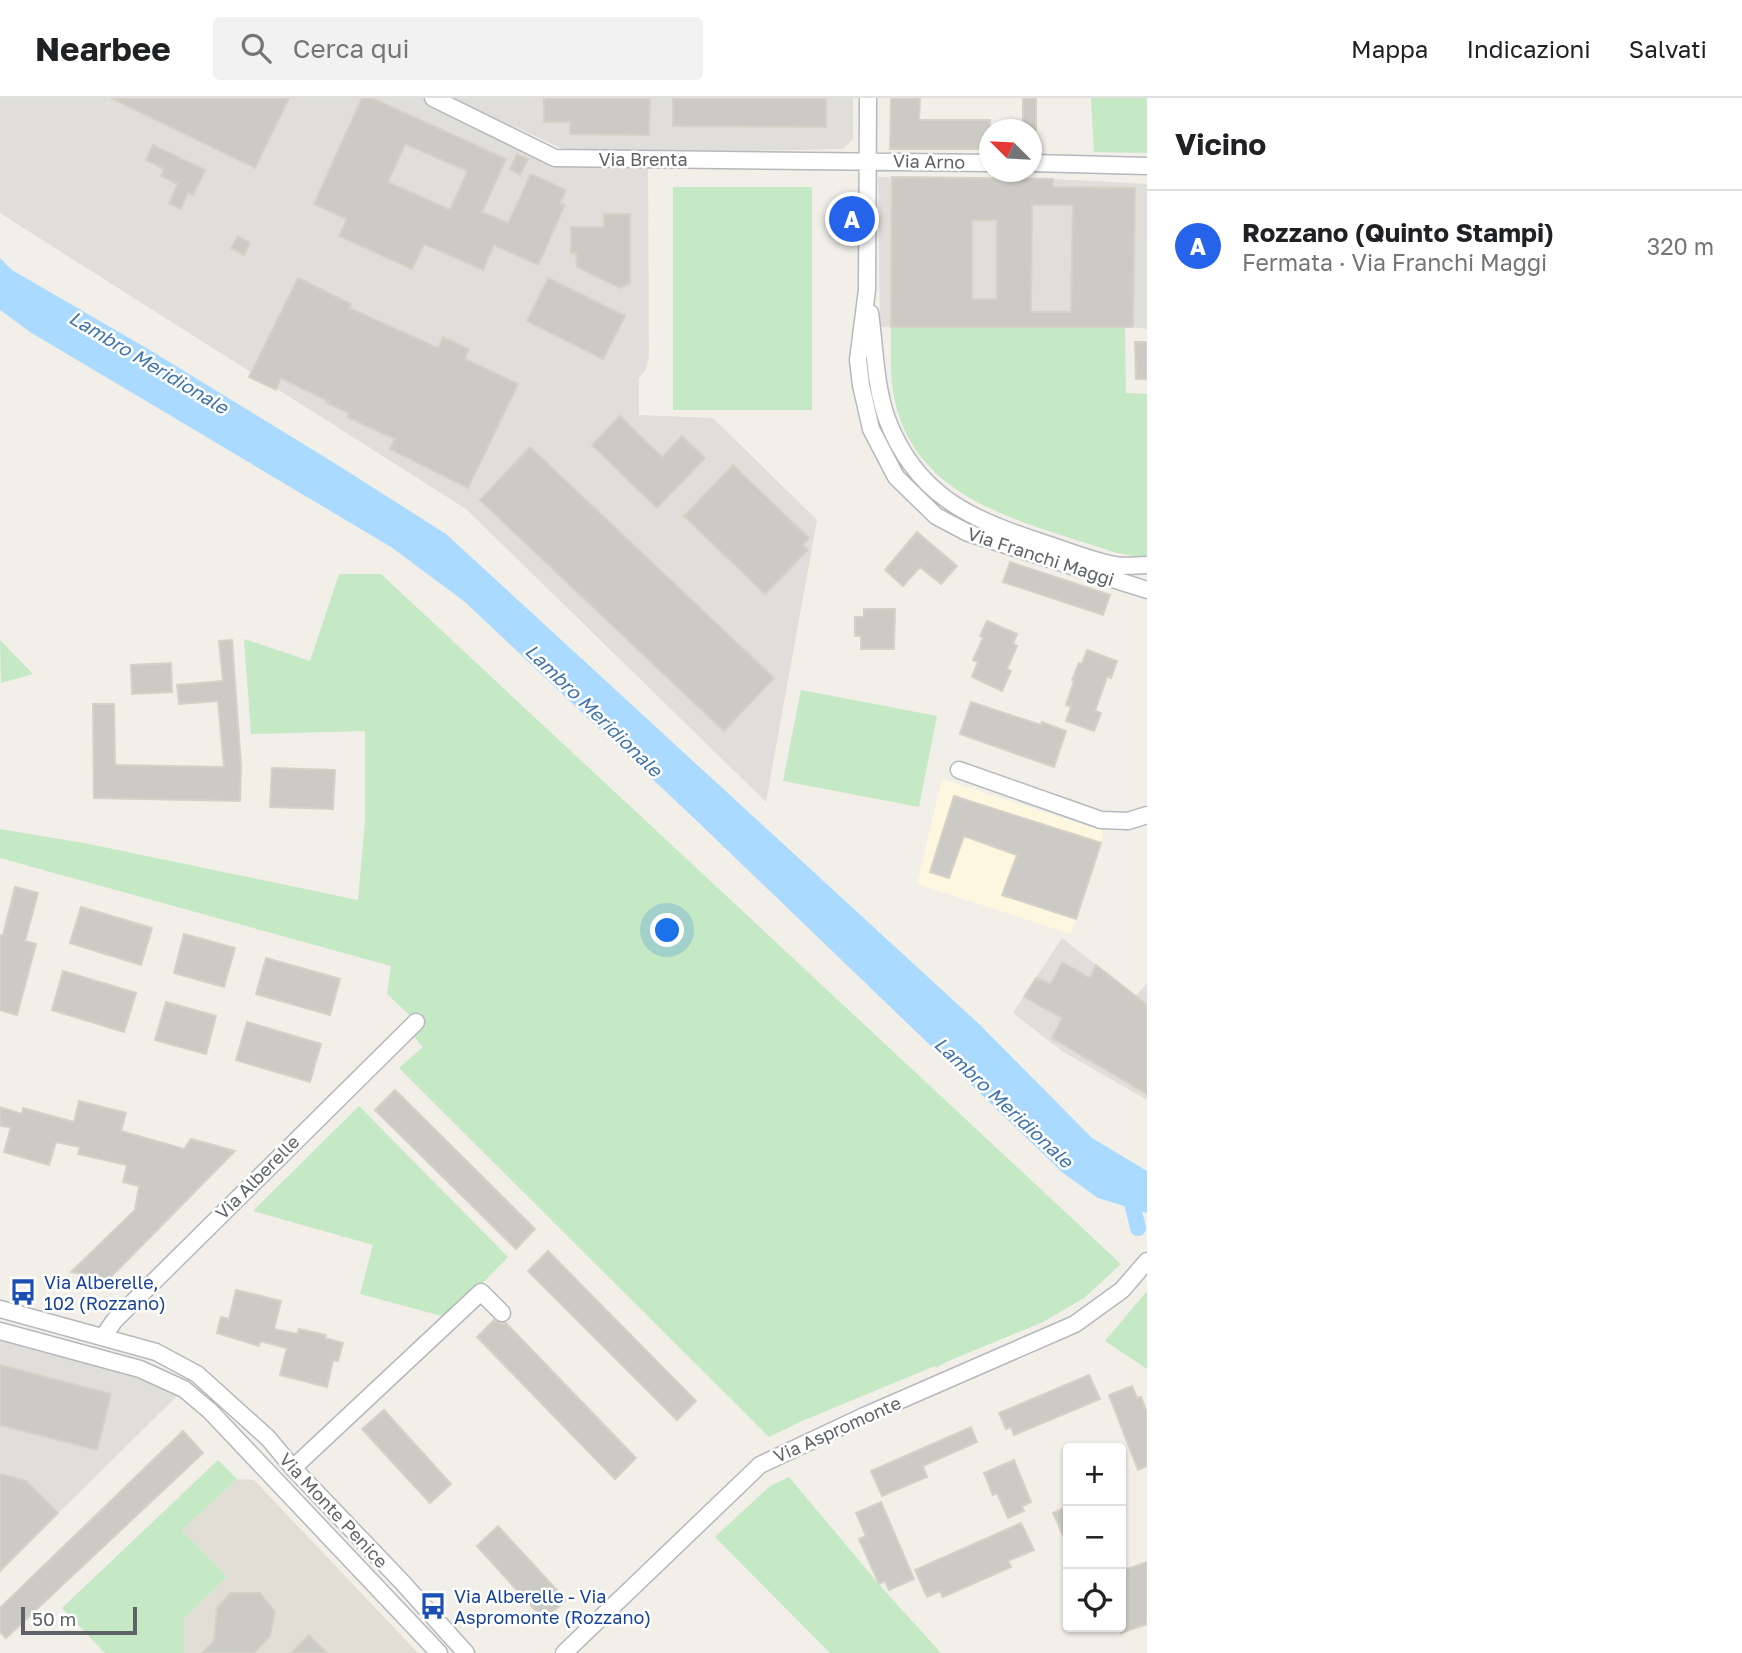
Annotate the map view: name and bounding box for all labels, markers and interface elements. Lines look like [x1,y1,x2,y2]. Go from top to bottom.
search box [213,17,703,80]
text: Nearbee [35,29,171,68]
icon: search [237,29,275,67]
text: Cerca qui [293,33,410,64]
text: Mappa [1351,34,1428,63]
text: Indicazioni [1466,34,1591,63]
text: Salvati [1629,34,1707,63]
north arrow [979,119,1042,182]
text: Vicino [1175,126,1266,162]
street label: Via Brenta [598,148,688,170]
street label: Via Arno [893,149,965,173]
pin: A [829,193,875,245]
text: Rozzano (Quinto Stampi) [1242,217,1554,248]
text: A [1190,232,1206,260]
text: 320 m [1647,232,1714,260]
text: Fermata · Via Franchi Maggi [1242,248,1547,276]
water label: Lambro Meridionale [66,306,234,419]
street label: Via Franchi Maggi [965,522,1117,590]
water label: Lambro Meridionale [521,639,669,783]
your location [650,913,684,947]
water label: Lambro Meridionale [930,1032,1079,1173]
street label: Via Alberelle [210,1130,304,1224]
place label: Via Alberelle, 102 (Rozzano) [44,1271,166,1314]
bus stop icon: Via Alberelle, 102 (Rozzano) [8,1277,38,1307]
street label: Via Aspromonte [770,1391,904,1467]
map controls [1063,1443,1126,1632]
button: + [1063,1443,1126,1506]
street label: Via Monte Penice [275,1448,393,1572]
button: − [1063,1506,1126,1569]
button: locate [1063,1569,1126,1632]
place label: Via Alberelle - Via Aspromonte (Rozzano) [454,1585,651,1628]
bus stop icon: Via Alberelle - Via Aspromonte (Rozzano) [418,1591,448,1621]
scale bar [21,1604,136,1636]
text: 50 m [32,1607,76,1630]

